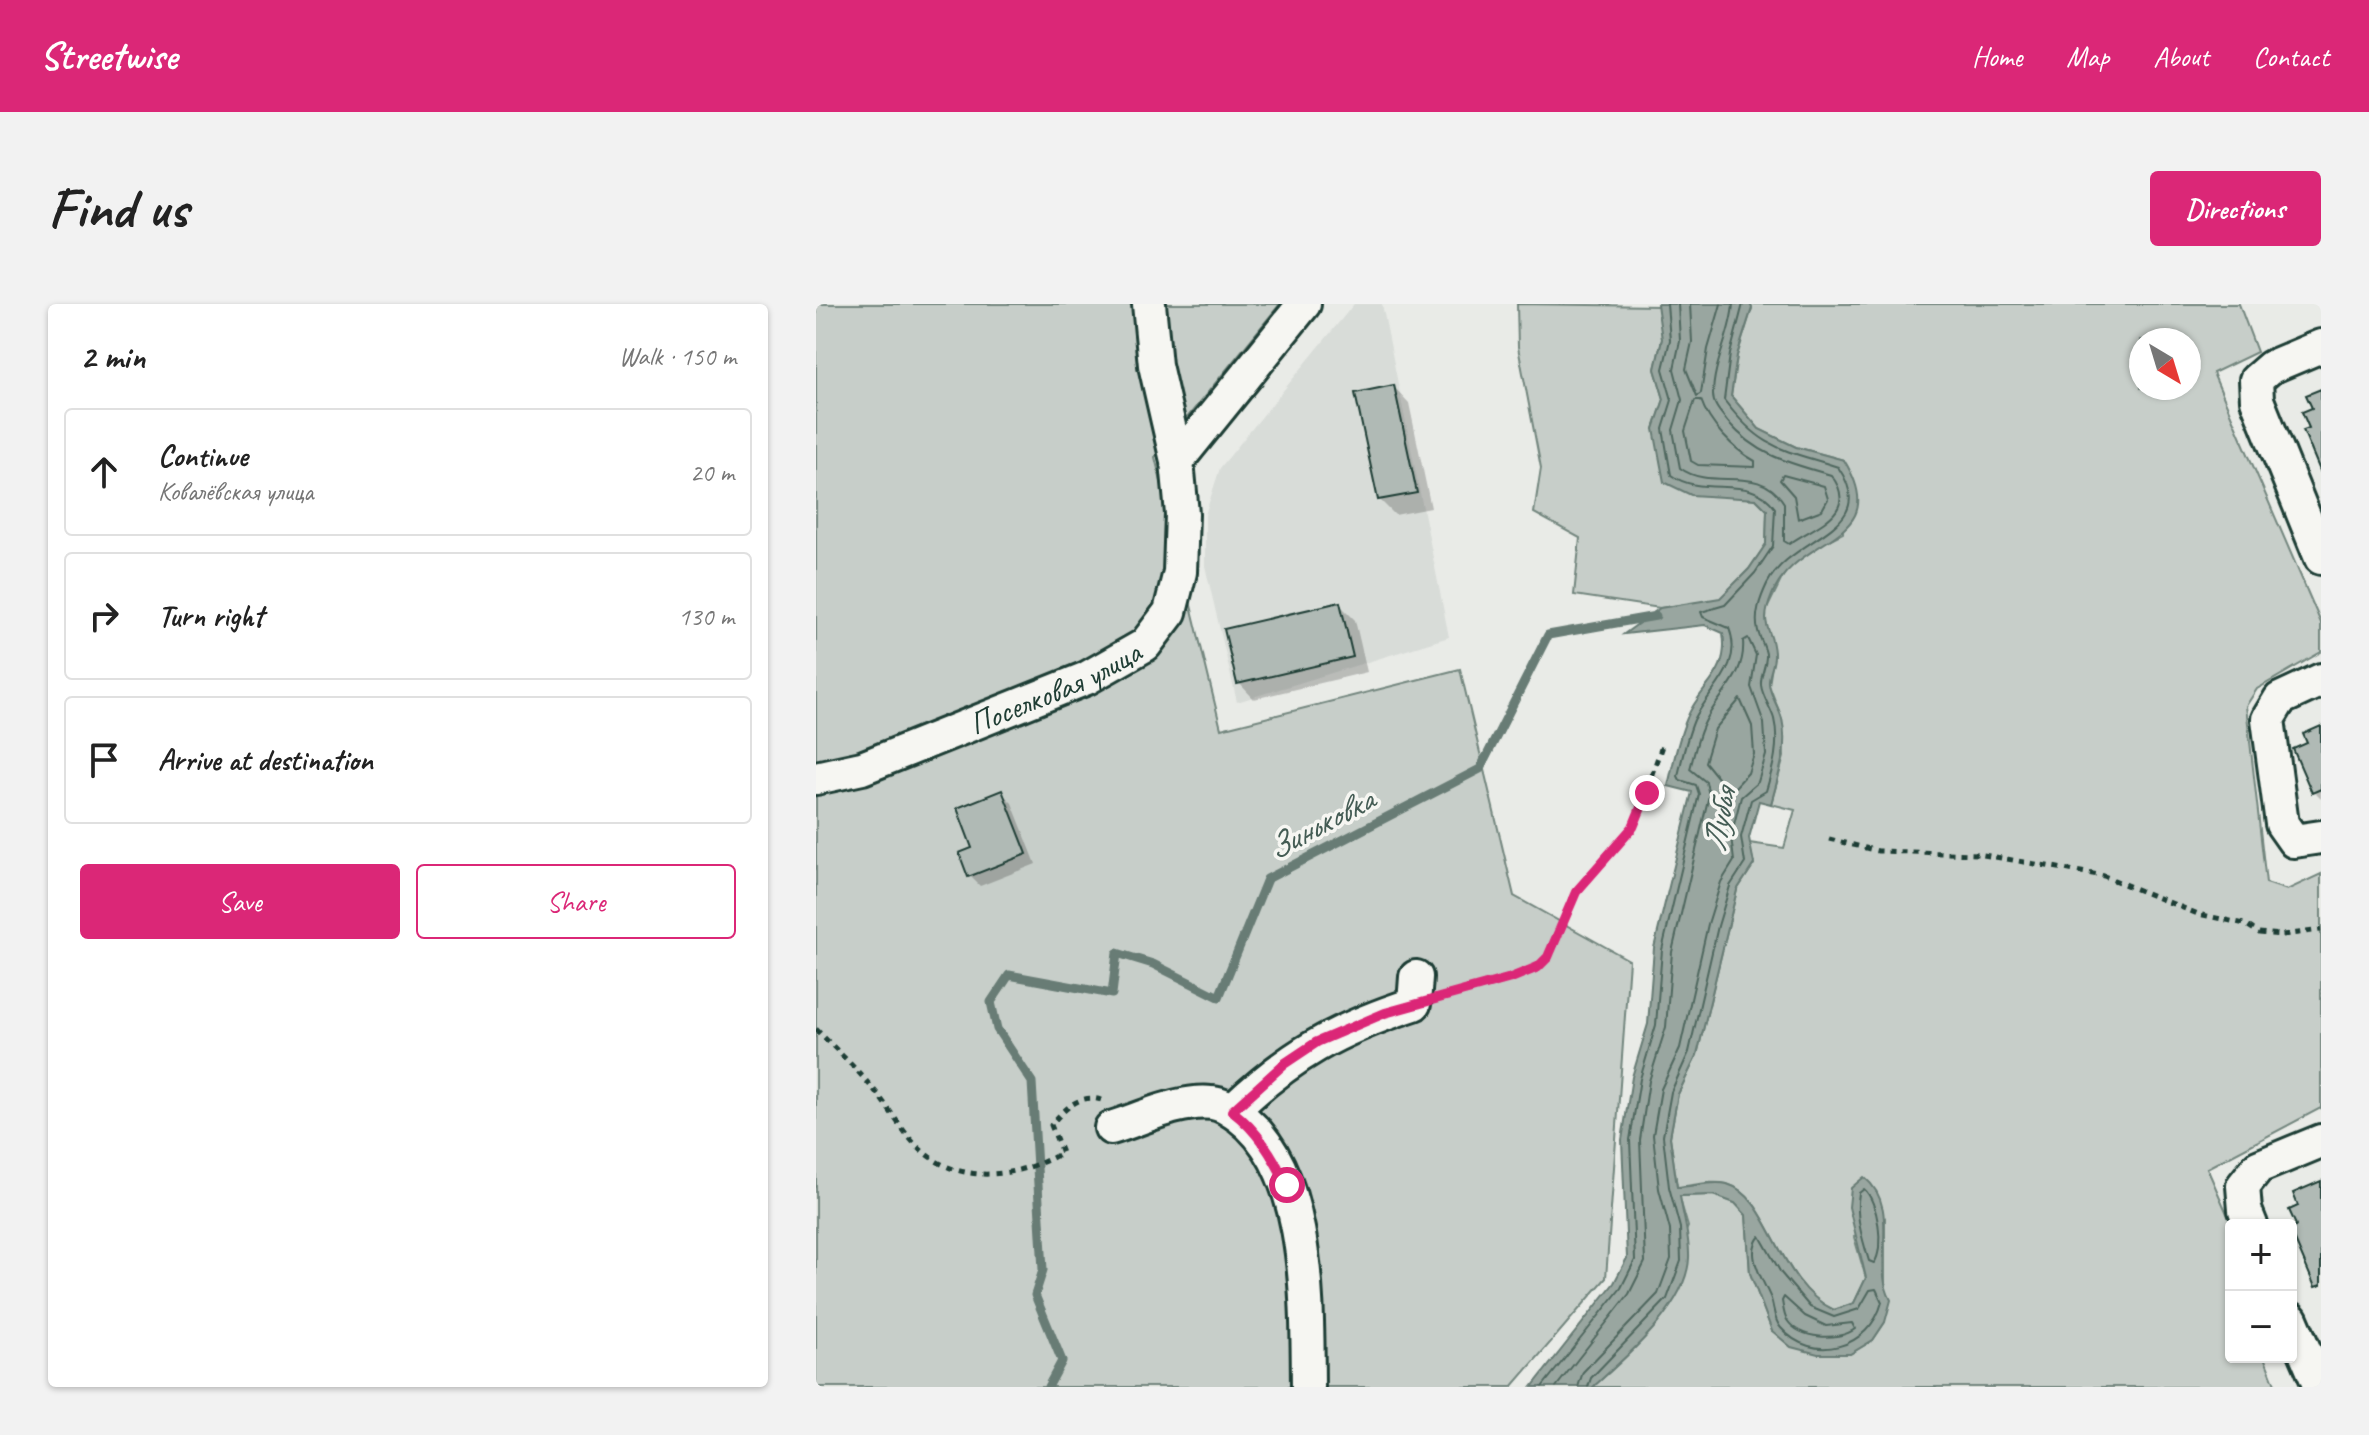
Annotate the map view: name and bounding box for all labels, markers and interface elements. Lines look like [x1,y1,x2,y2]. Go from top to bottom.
text: Streetwise [40,33,177,80]
text: Home [1972,39,2022,74]
text: Map [2066,39,2109,74]
text: About [2153,39,2209,74]
text: Contact [2253,39,2329,74]
button: Directions [2150,171,2321,246]
text: Find us [48,173,188,244]
north arrow [2129,328,2201,400]
text: 2 min [80,335,145,378]
text: Walk · 150 m [619,340,736,373]
text: Continue [158,437,248,475]
icon: ahead [82,450,126,494]
text: 20 m [690,456,734,489]
text: Ковалёвская улица [158,475,314,508]
icon: right [82,594,126,638]
text: Turn right [158,597,263,635]
text: 130 m [678,600,734,633]
street label: Поселковая улица [963,631,1150,744]
icon: arrive [82,738,126,782]
text: Arrive at destination [158,741,373,779]
route end [1629,775,1665,811]
water label: Зиньковка [1260,776,1385,869]
water label: Лубья [1692,780,1746,855]
button: Save [80,864,400,939]
button: Share [416,864,736,939]
route start [1269,1167,1305,1203]
map controls [2225,1219,2297,1363]
button: + [2225,1219,2297,1291]
button: − [2225,1291,2297,1363]

